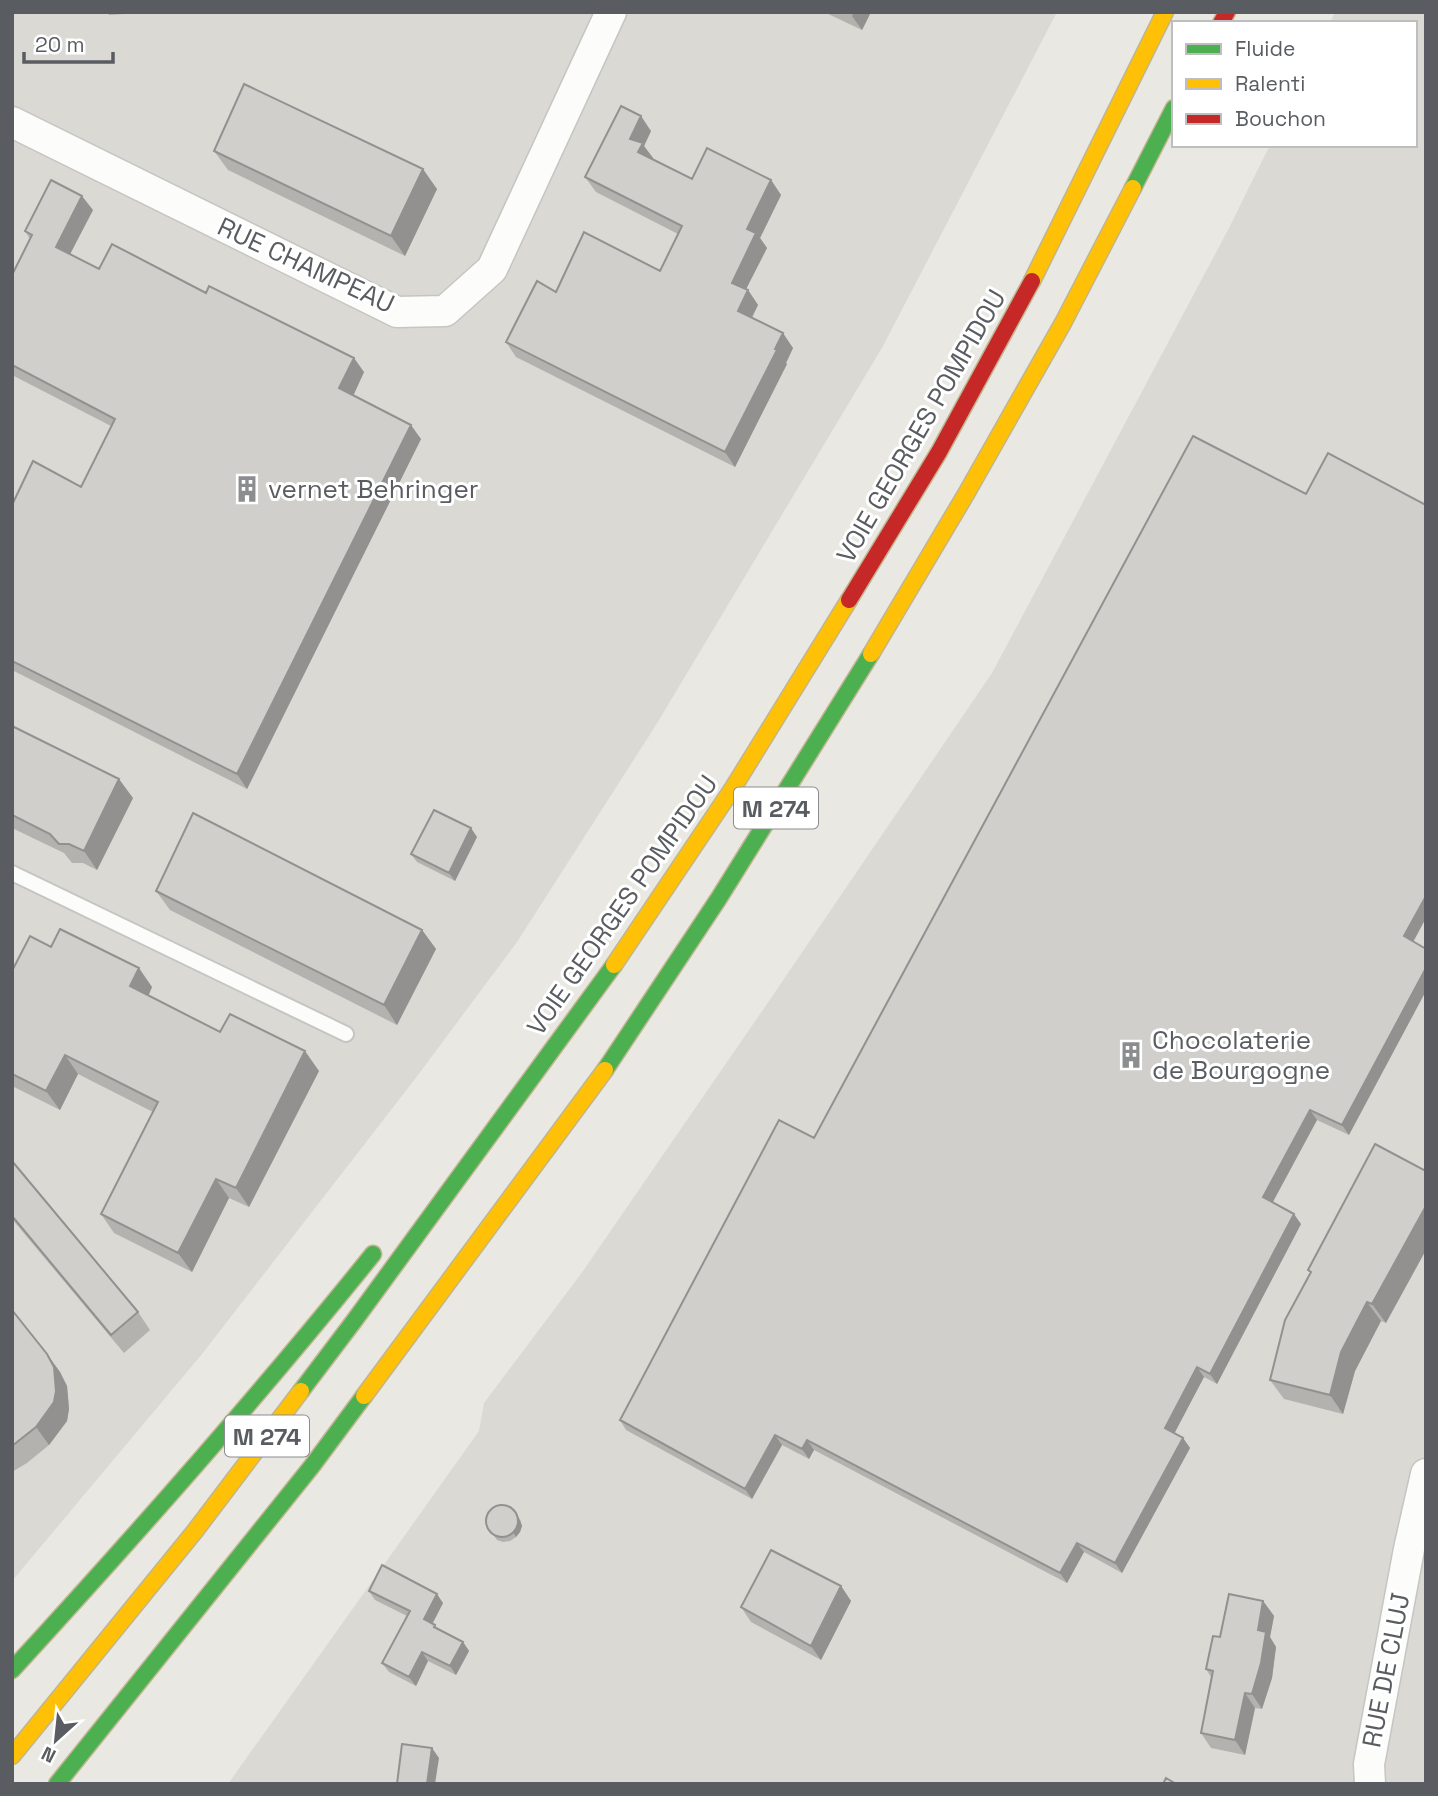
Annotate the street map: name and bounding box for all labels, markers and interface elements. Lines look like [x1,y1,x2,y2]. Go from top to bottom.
scale bar [24,21,114,65]
legend [1172,21,1417,147]
text: 20 m [35,31,85,58]
text: Fluide [1235,35,1295,62]
text: Ralenti [1235,70,1305,97]
text: Bouchon [1235,105,1326,132]
street label: RUE CHAMPEAU [212,209,400,321]
street label: VOIE GEORGES POMPIDOU [829,283,1013,569]
place label: vernet Behringer [268,472,479,506]
building icon: vernet Behringer [232,474,262,504]
street label: VOIE GEORGES POMPIDOU [519,768,725,1042]
road number: M 274 [734,788,818,828]
place label: Chocolaterie de Bourgogne [1152,1023,1330,1087]
building icon: Chocolaterie de Bourgogne [1116,1040,1146,1070]
road number: M 274 [225,1416,309,1456]
street label: RUE DE CLUJ [1354,1590,1418,1750]
north arrow [21,1705,91,1775]
text: N [37,1741,60,1769]

